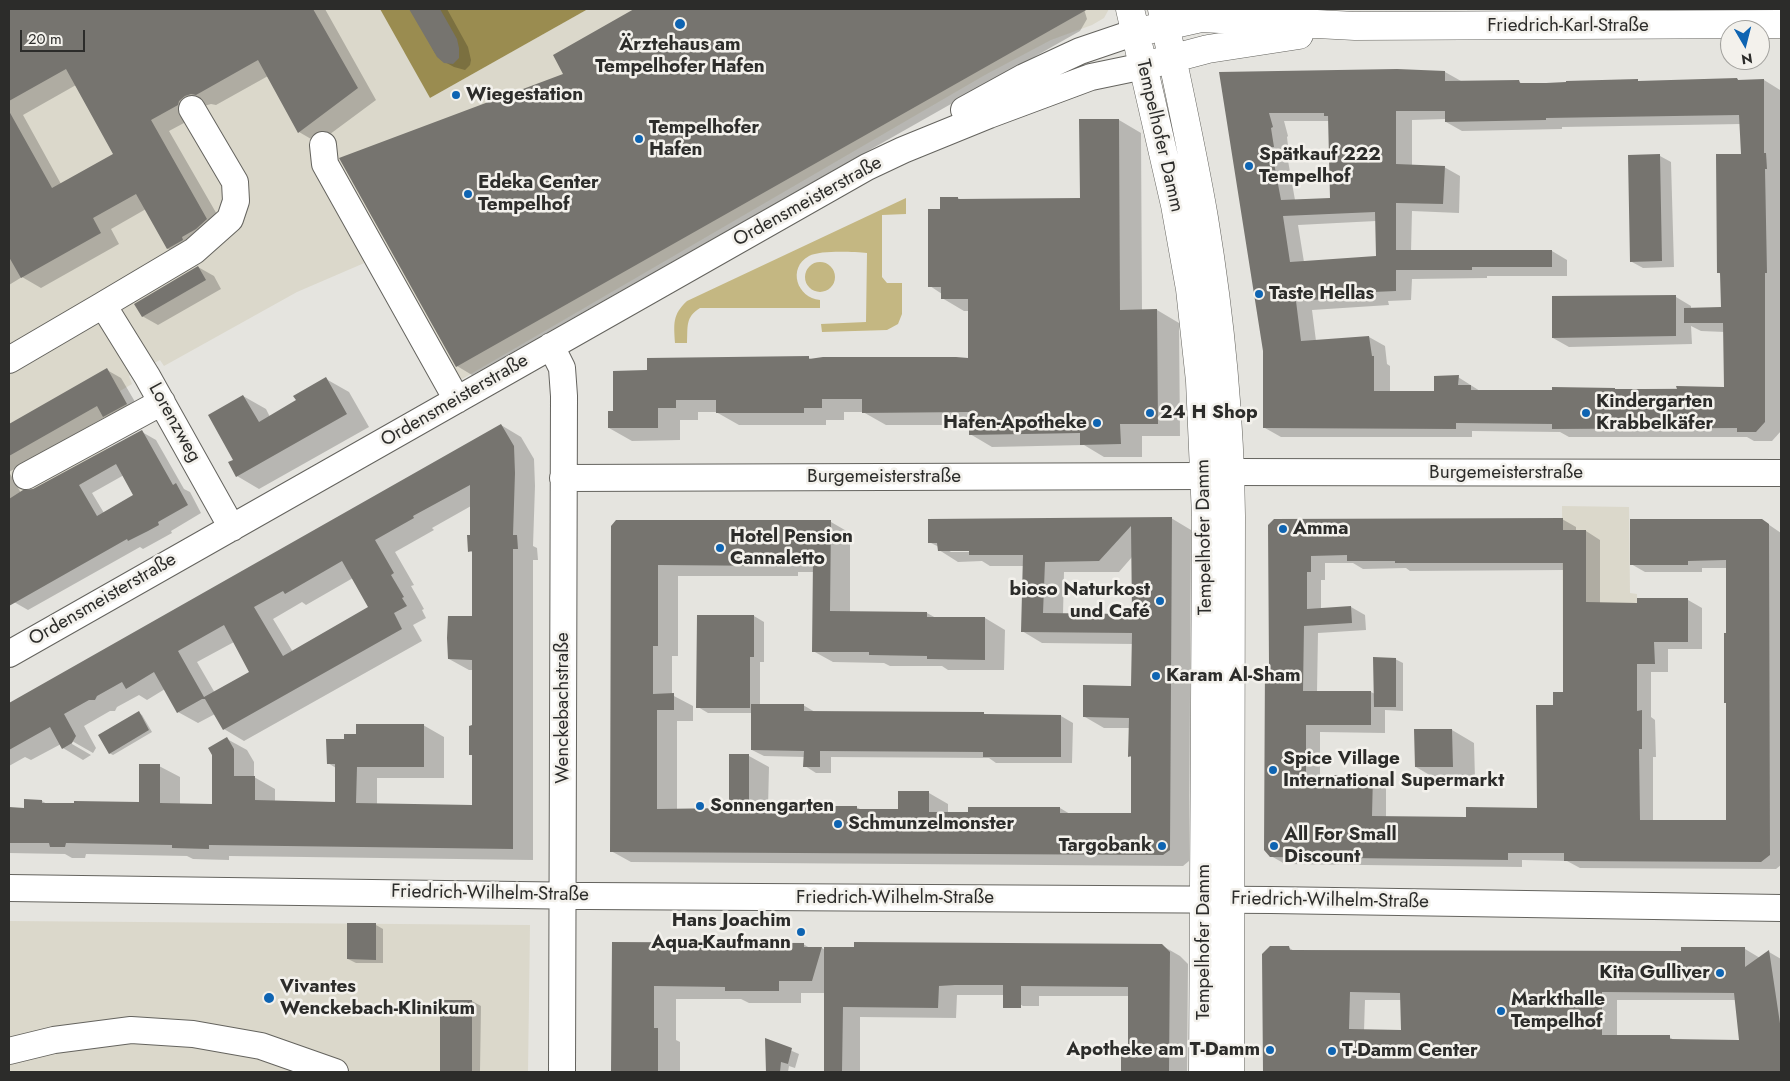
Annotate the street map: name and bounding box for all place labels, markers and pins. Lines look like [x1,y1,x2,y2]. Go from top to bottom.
marker: Ärztehaus am Tempelhofer Hafen [673,17,687,31]
place label: Ärztehaus am Tempelhofer Hafen [595,34,765,78]
place label: Wiegestation [466,84,583,106]
marker: Wiegestation [450,89,462,101]
place label: Tempelhofer Hafen [649,117,759,161]
marker: Tempelhofer Hafen [633,133,645,145]
place label: Spätkauf 222 Tempelhof [1259,144,1381,188]
marker: Spätkauf 222 Tempelhof [1243,160,1255,172]
place label: Edeka Center Tempelhof [478,172,599,216]
marker: Edeka Center Tempelhof [462,188,474,200]
place label: Taste Hellas [1269,283,1374,305]
marker: Taste Hellas [1253,288,1265,300]
place label: Kindergarten Krabbelkäfer [1596,391,1713,435]
place label: 24 H Shop [1160,402,1258,424]
marker: 24 H Shop [1144,407,1156,419]
marker: Kindergarten Krabbelkäfer [1580,407,1592,419]
place label: Hafen-Apotheke [943,412,1087,434]
marker: Hafen-Apotheke [1091,417,1103,429]
place label: Amma [1293,518,1348,540]
marker: Amma [1277,523,1289,535]
place label: Hotel Pension Cannaletto [730,526,853,570]
marker: Hotel Pension Cannaletto [714,542,726,554]
place label: bioso Naturkost und Café [1010,579,1150,623]
marker: bioso Naturkost und Café [1154,595,1166,607]
place label: Karam Al-Sham [1166,665,1301,687]
marker: Karam Al-Sham [1150,670,1162,682]
place label: Spice Village International Supermarkt [1283,748,1504,792]
marker: Spice Village International Supermarkt [1267,764,1279,776]
place label: Sonnengarten [710,795,834,817]
marker: Sonnengarten [694,800,706,812]
place label: Schmunzelmonster [848,813,1014,835]
marker: Schmunzelmonster [832,818,844,830]
place label: All For Small Discount [1284,824,1397,868]
place label: Targobank [1059,835,1152,857]
marker: Targobank [1156,840,1168,852]
marker: All For Small Discount [1268,840,1280,852]
place label: Hans Joachim Aqua-Kaufmann [651,910,791,954]
marker: Hans Joachim Aqua-Kaufmann [795,926,807,938]
place label: Kita Gulliver [1599,962,1710,984]
marker: Kita Gulliver [1714,967,1726,979]
place label: Vivantes Wenckebach-Klinikum [280,976,475,1020]
place label: Markthalle Tempelhof [1511,989,1605,1033]
marker: Vivantes Wenckebach-Klinikum [262,991,276,1005]
marker: Markthalle Tempelhof [1495,1005,1507,1017]
place label: Apotheke am T-Damm [1066,1039,1260,1061]
place label: T-Damm Center [1342,1040,1478,1062]
marker: Apotheke am T-Damm [1264,1044,1276,1056]
marker: T-Damm Center [1326,1045,1338,1057]

